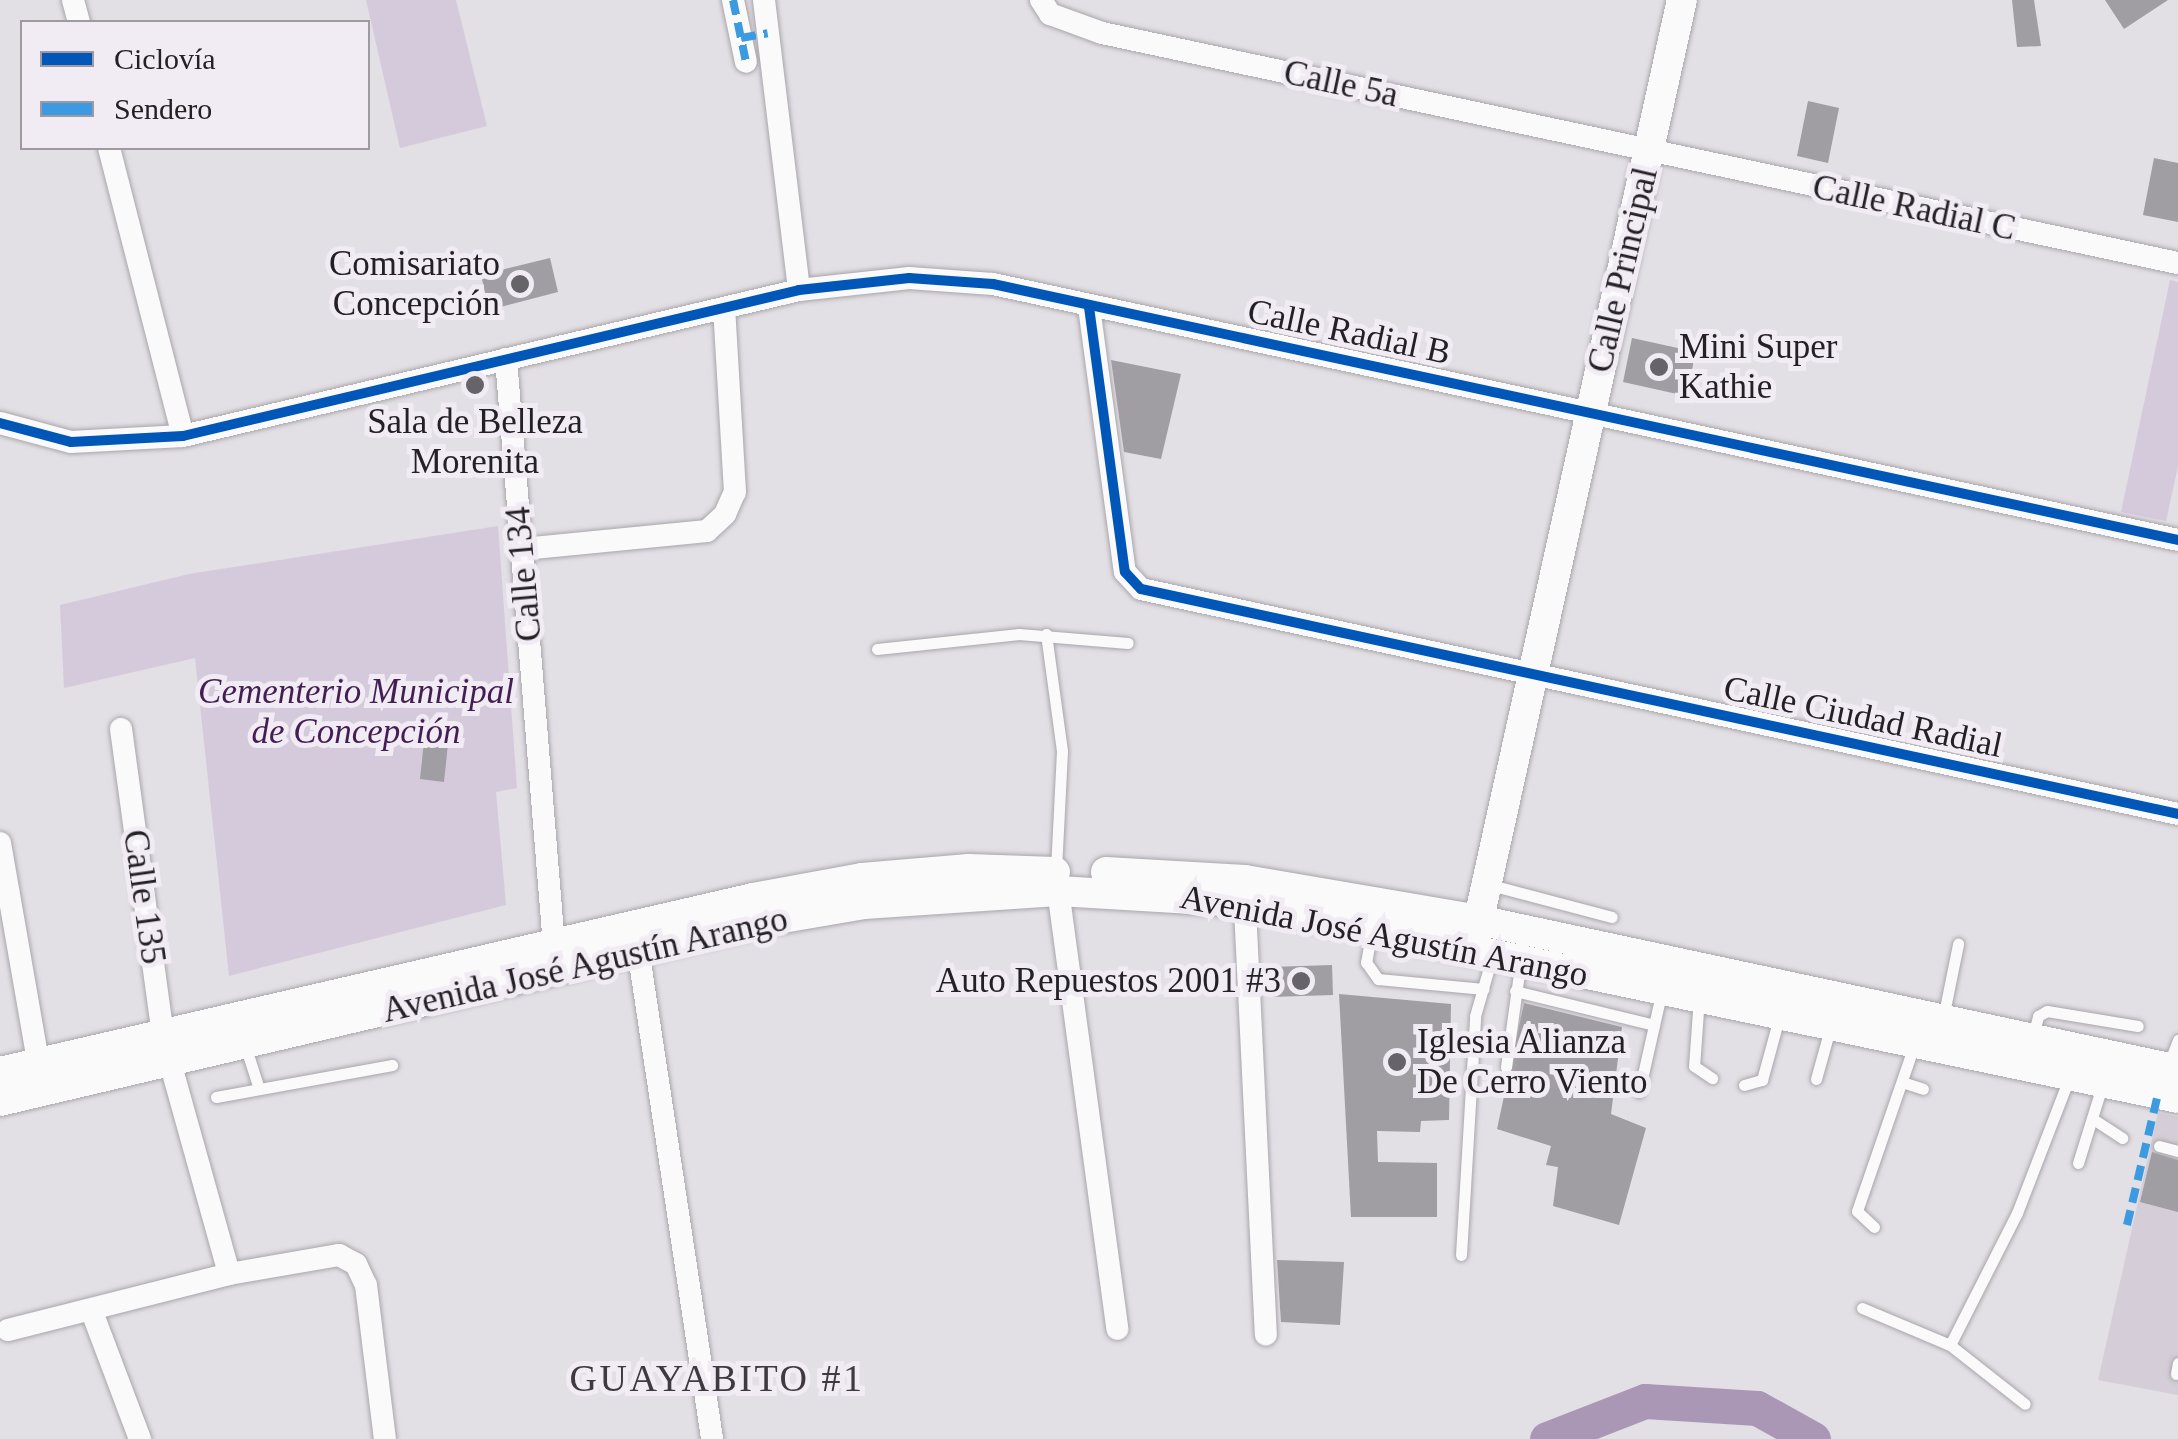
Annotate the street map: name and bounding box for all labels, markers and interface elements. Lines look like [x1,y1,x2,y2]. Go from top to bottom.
legend [20,20,370,150]
text: Ciclovía [114,42,216,75]
street label: Calle 5a [1280,51,1402,117]
text: Sendero [114,92,212,125]
street label: Calle Principal [1579,163,1667,377]
street label: Calle Radial C [1809,166,2019,250]
place label: Comisariato Concepción [329,243,500,325]
marker: Comisariato Concepción [509,273,531,295]
street label: Calle Radial B [1244,290,1454,374]
place label: Mini Super Kathie [1679,326,1837,408]
marker: Mini Super Kathie [1648,356,1670,378]
marker: Sala de Belleza Morenita [464,374,486,396]
place label: Sala de Belleza Morenita [367,401,583,483]
street label: Calle 134 [497,505,551,643]
street label: Calle Ciudad Radial [1720,667,2006,767]
park label: Cementerio Municipal de Concepción [198,671,514,753]
street label: Calle 135 [114,827,174,967]
street label: Avenida José Agustín Arango [1175,875,1593,997]
street label: Avenida José Agustín Arango [376,897,794,1033]
place label: Auto Repuestos 2001 #3 [936,960,1281,1002]
marker: Auto Repuestos 2001 #3 [1290,970,1312,992]
place label: Iglesia Alianza De Cerro Viento [1417,1021,1648,1103]
marker: Iglesia Alianza De Cerro Viento [1386,1051,1408,1073]
district label: GUAYABITO #1 [570,1356,864,1402]

